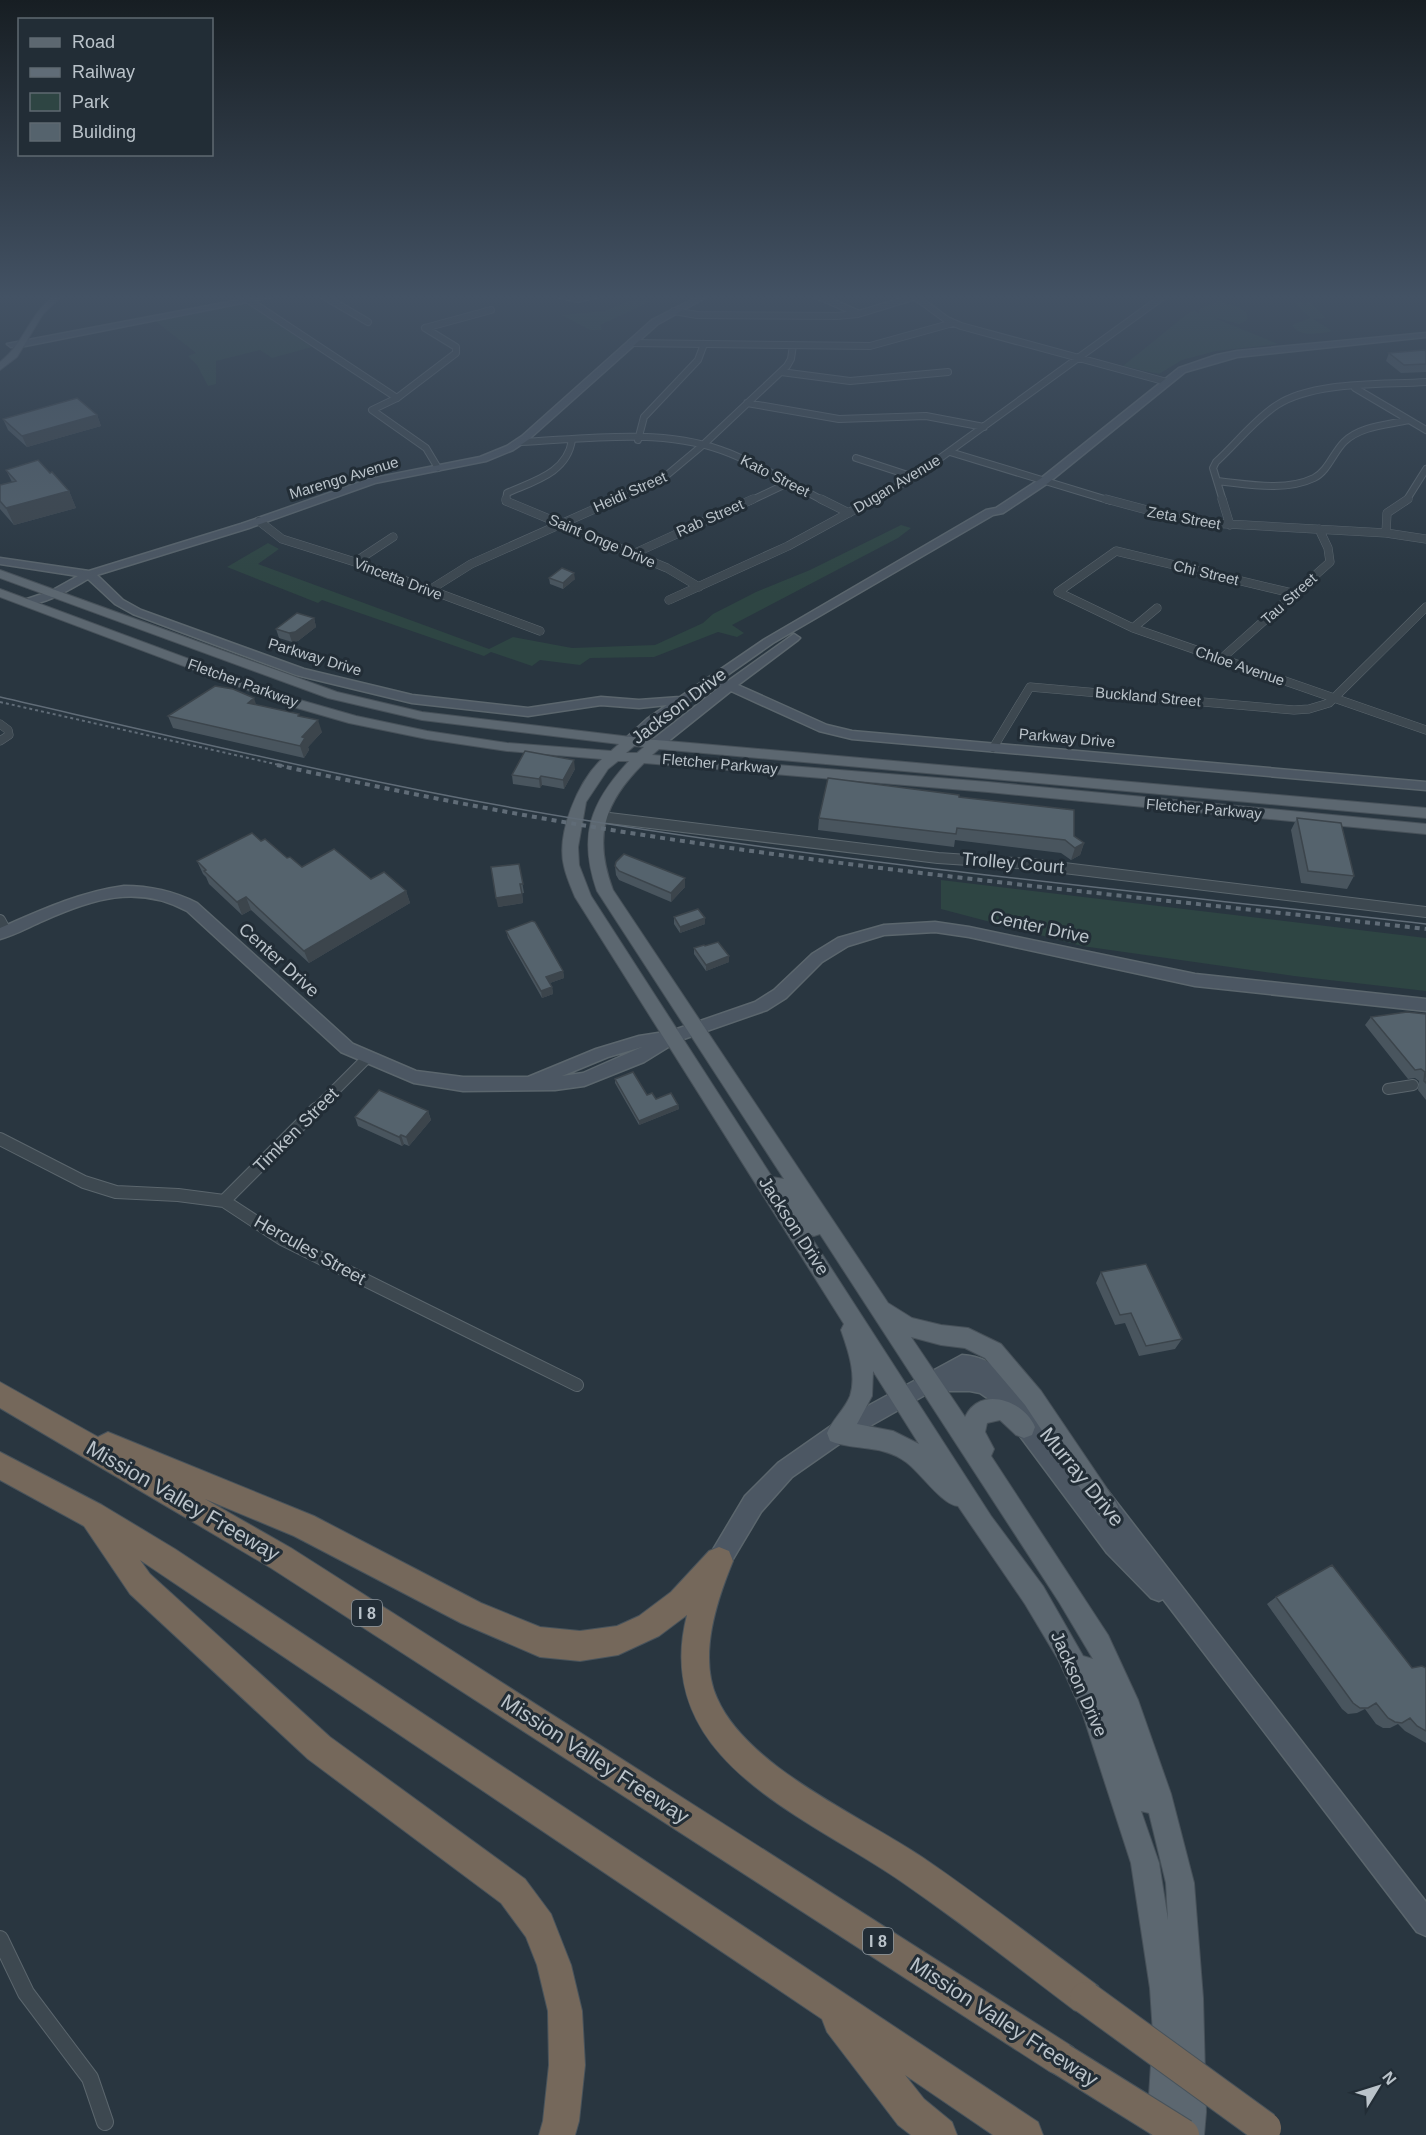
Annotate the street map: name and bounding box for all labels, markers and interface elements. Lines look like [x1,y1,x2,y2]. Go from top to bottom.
legend [18,18,213,156]
text: Road [72,32,115,52]
text: Railway [72,62,135,82]
text: Park [72,92,110,112]
text: Building [72,122,136,142]
street label: Kato Street [738,451,813,501]
street label: Dugan Avenue [850,451,943,516]
street label: Marengo Avenue [287,453,400,502]
street label: Heidi Street [591,468,670,515]
street label: Rab Street [674,495,747,540]
street label: Zeta Street [1146,503,1223,532]
street label: Saint Onge Drive [546,510,658,571]
street label: Vincetta Drive [352,554,445,603]
street label: Chi Street [1172,557,1241,588]
street label: Tau Street [1258,569,1320,628]
street label: Parkway Drive [266,634,364,679]
street label: Chloe Avenue [1193,642,1287,689]
street label: Fletcher Parkway [186,655,301,711]
street label: Jackson Drive [628,664,730,748]
street label: Buckland Street [1095,683,1202,710]
street label: Parkway Drive [1018,725,1116,750]
street label: Fletcher Parkway [662,750,779,777]
street label: Fletcher Parkway [1146,795,1263,822]
street label: Trolley Court [961,849,1065,877]
street label: Center Drive [989,907,1091,947]
street label: Center Drive [235,919,323,1001]
street label: Timken Street [250,1084,342,1176]
street label: Jackson Drive [755,1173,833,1279]
street label: Hercules Street [251,1211,369,1289]
street label: Murray Drive [1036,1423,1129,1531]
street label: Mission Valley Freeway [83,1436,284,1566]
road number: I 8 [352,1600,382,1626]
street label: Jackson Drive [1047,1628,1111,1740]
street label: Mission Valley Freeway [497,1689,694,1828]
road number: I 8 [863,1928,893,1954]
street label: Mission Valley Freeway [906,1952,1103,2091]
north arrow [1348,2057,1408,2117]
text: N [1379,2068,1400,2088]

